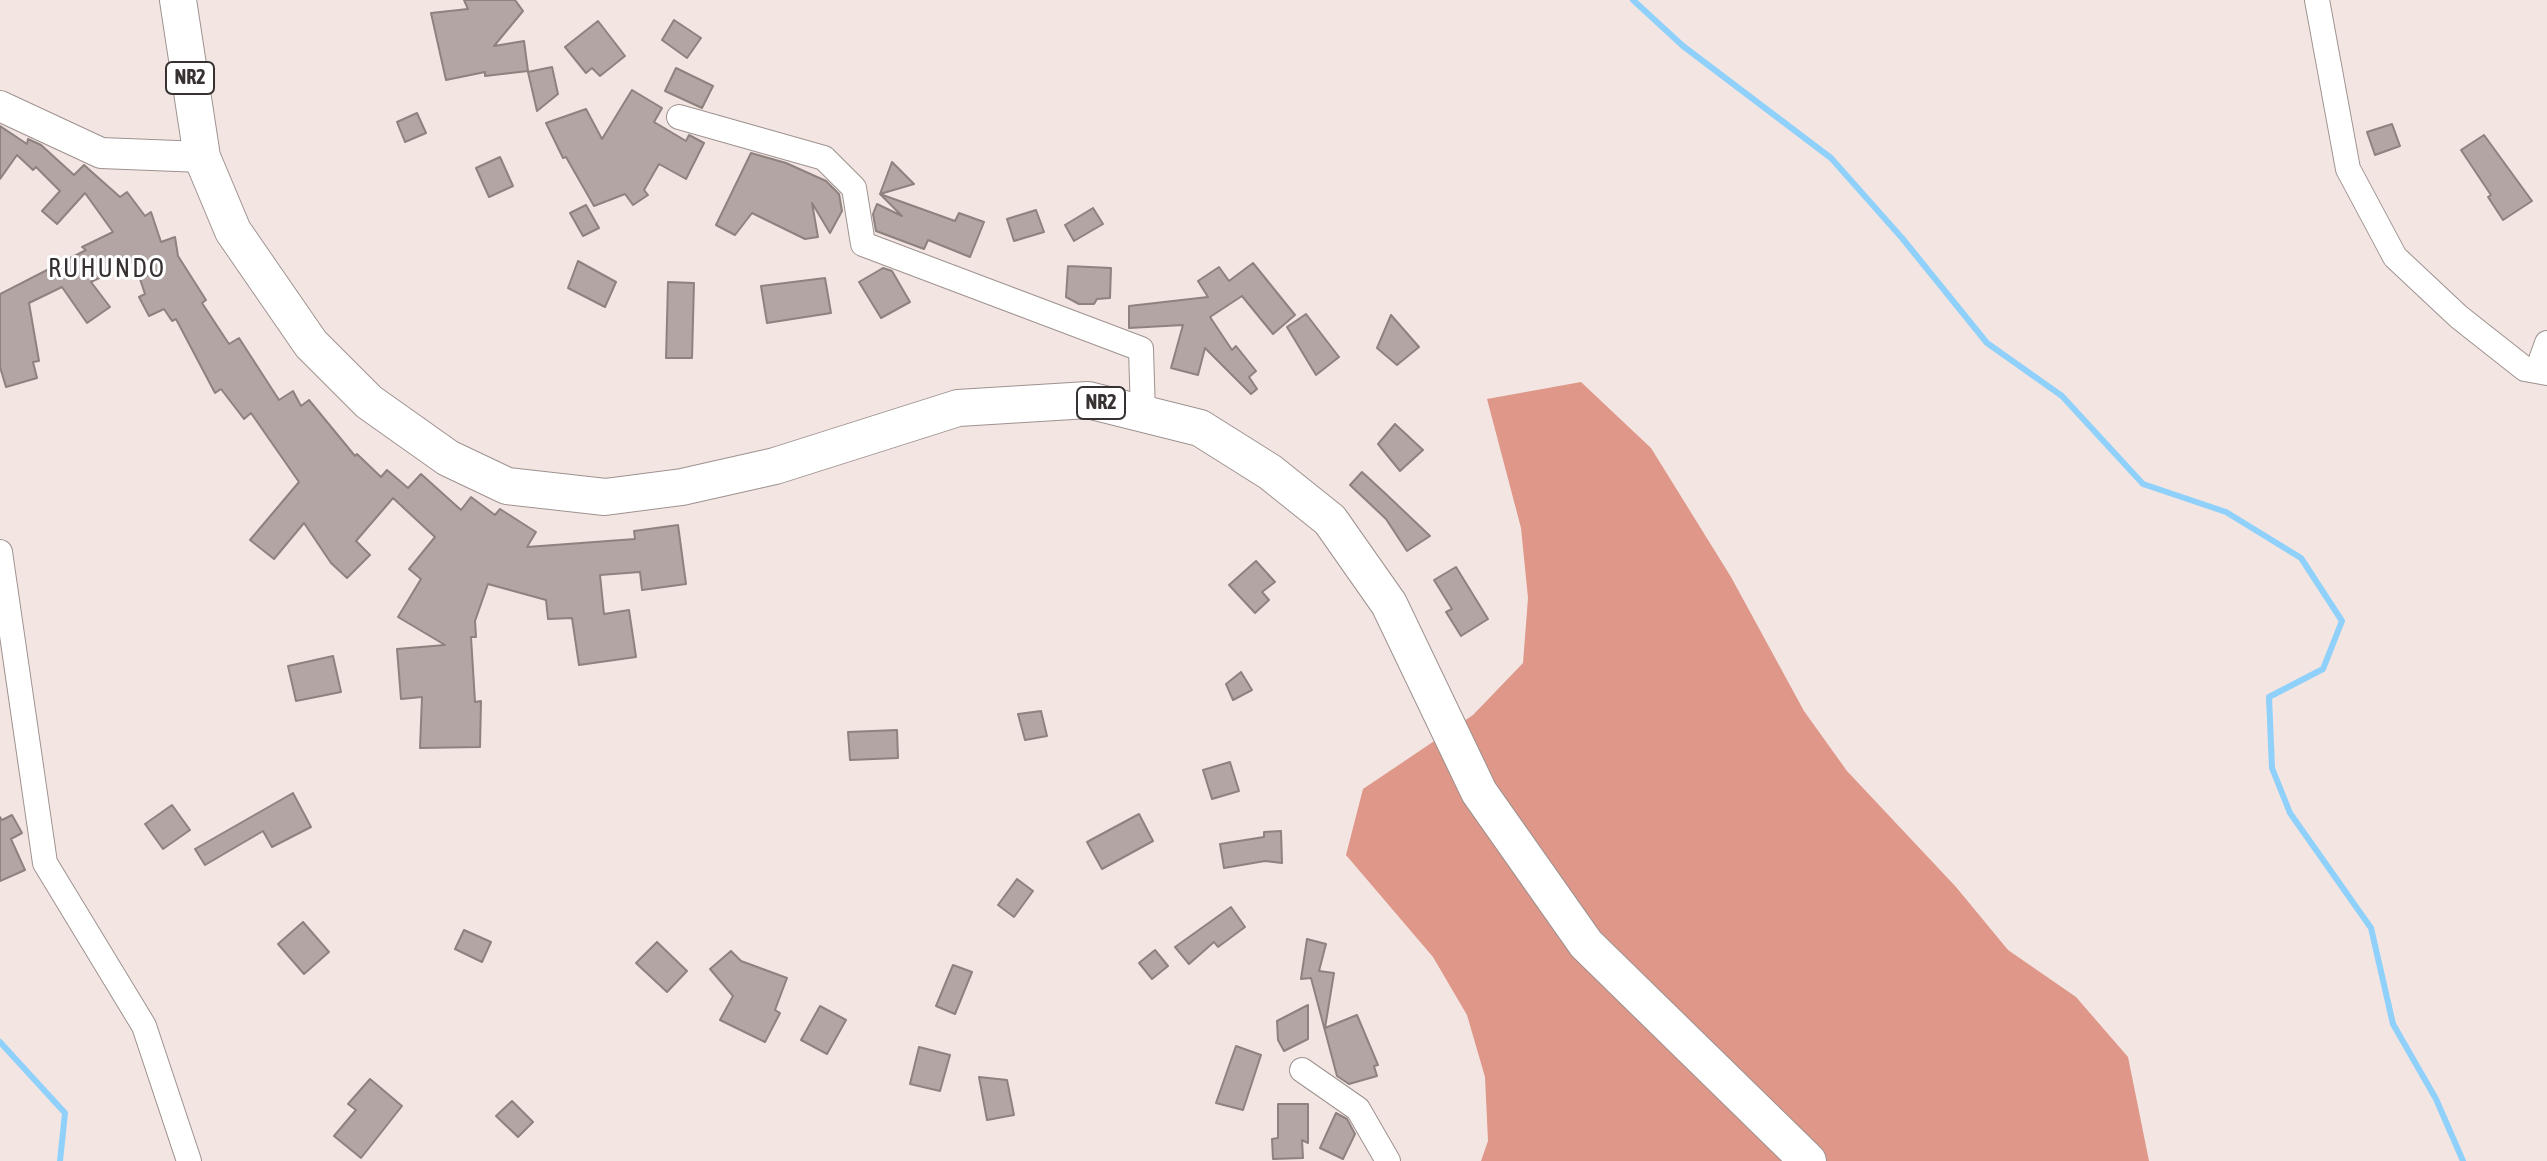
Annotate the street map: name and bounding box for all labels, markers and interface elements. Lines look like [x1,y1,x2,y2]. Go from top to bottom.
road number: NR2 [166,62,214,94]
district label: RUHUNDO [48,253,166,285]
road number: NR2 [1077,387,1125,419]

